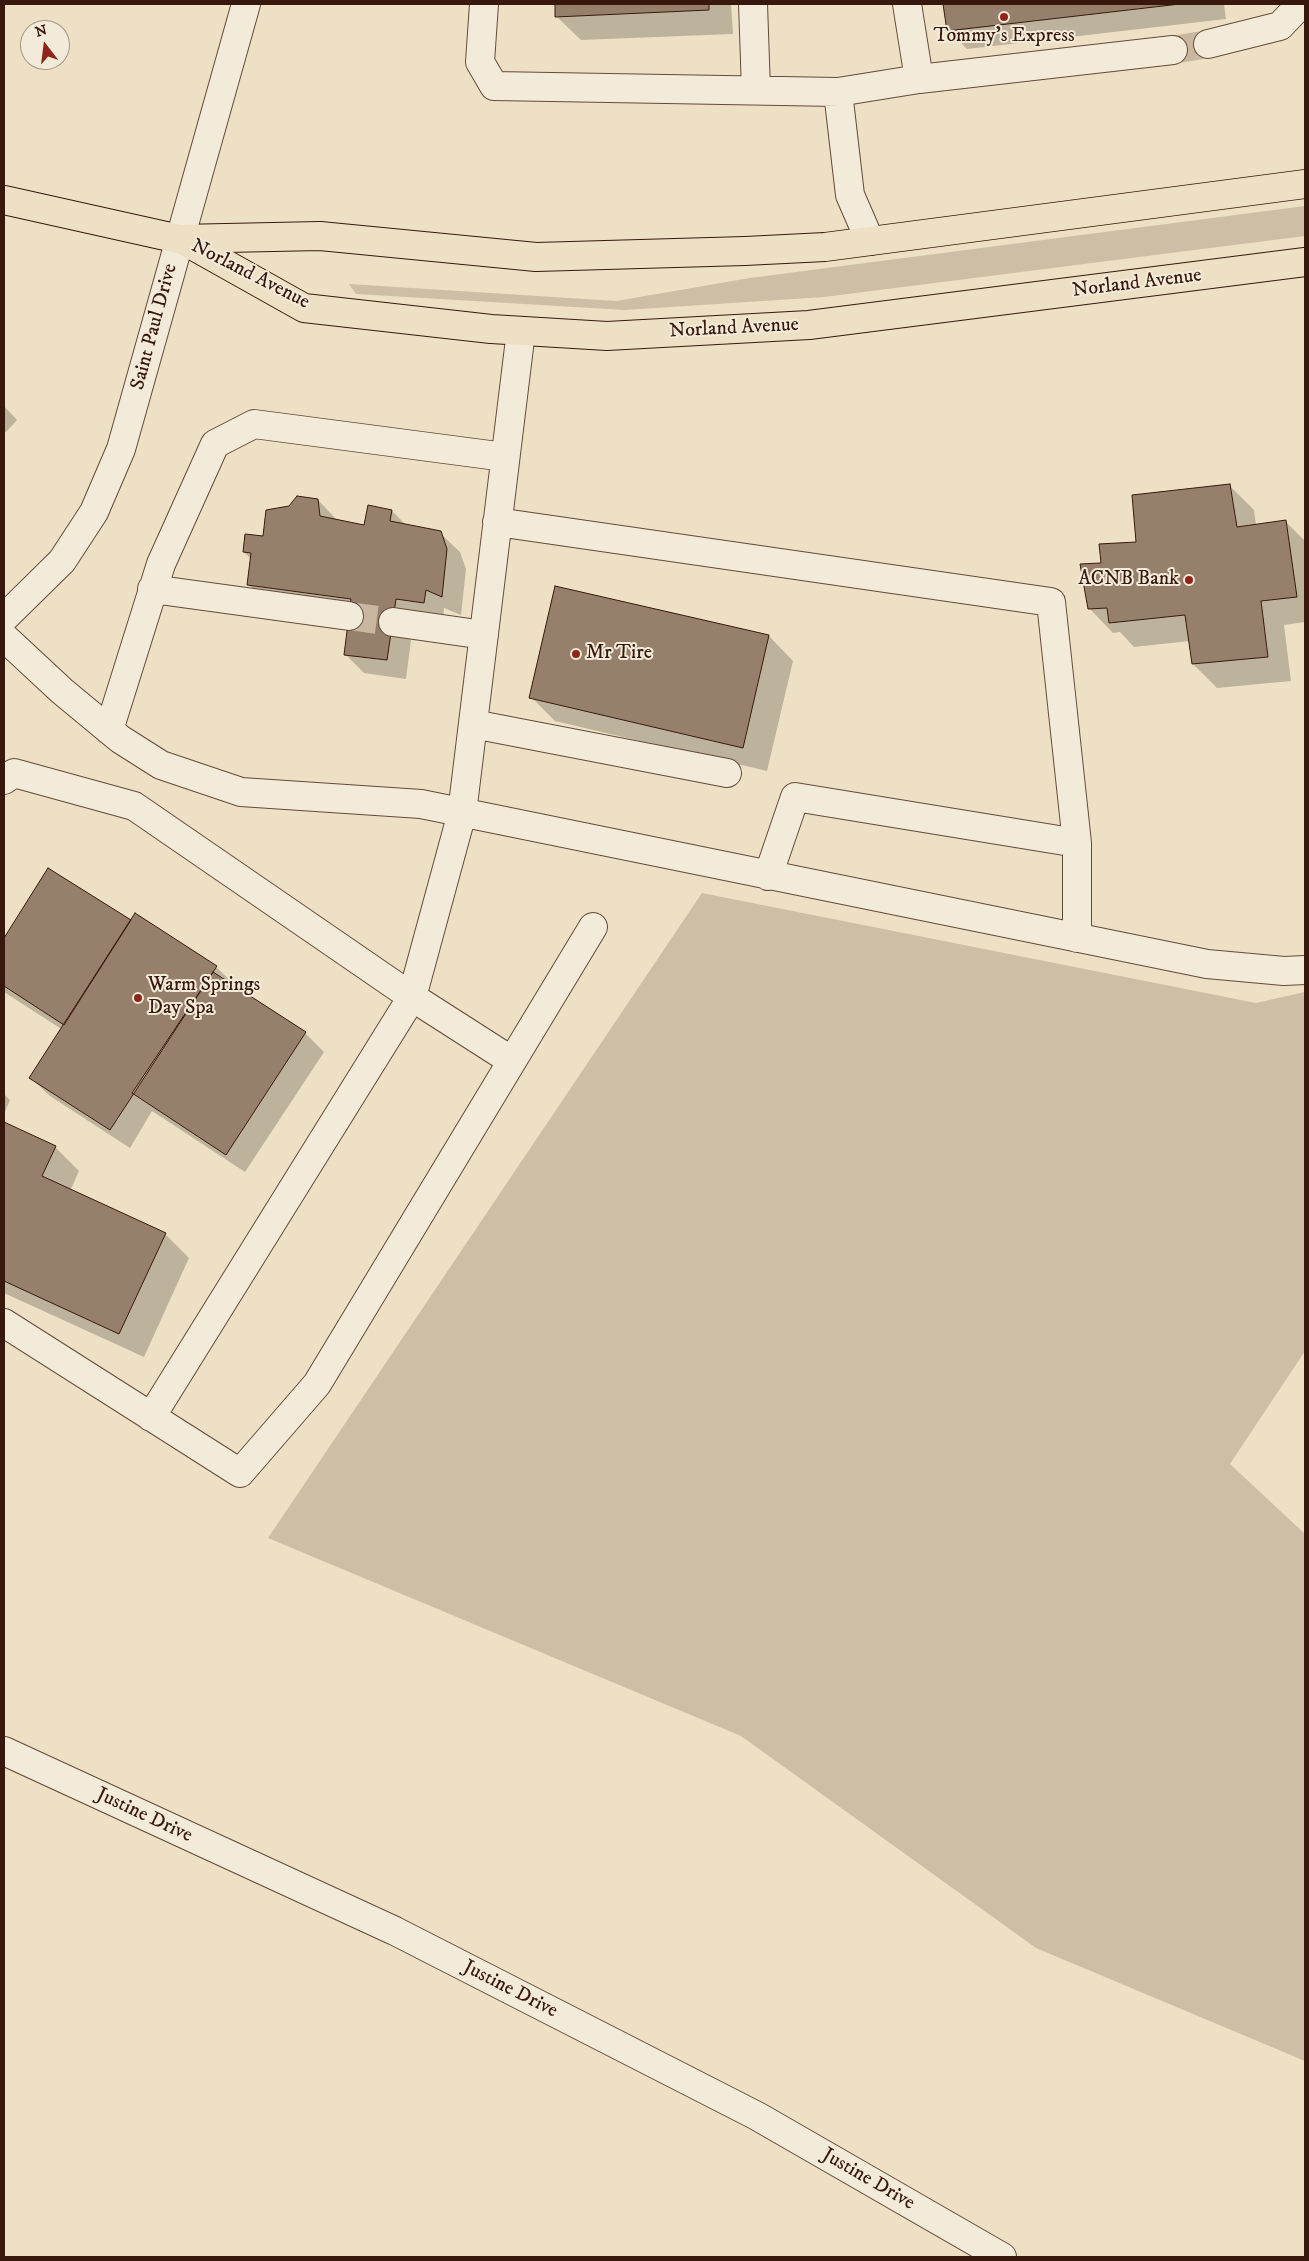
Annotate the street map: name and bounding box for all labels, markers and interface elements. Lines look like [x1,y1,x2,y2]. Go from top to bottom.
marker: Tommy's Express [998,11,1010,23]
north arrow [20,20,70,70]
text: N [33,21,49,42]
place label: Tommy's Express [933,25,1075,49]
street label: Norland Avenue [187,235,313,315]
street label: Saint Paul Drive [127,261,183,393]
street label: Norland Avenue [1071,264,1203,304]
street label: Norland Avenue [669,314,799,344]
place label: ACNB Bank [1078,568,1179,592]
marker: ACNB Bank [1183,574,1195,586]
place label: Mr Tire [586,642,652,666]
marker: Mr Tire [570,648,582,660]
place label: Warm Springs Day Spa [148,974,260,1021]
marker: Warm Springs Day Spa [132,992,144,1004]
street label: Justine Drive [92,1783,196,1849]
street label: Justine Drive [459,1956,561,2024]
street label: Justine Drive [817,2144,919,2216]

